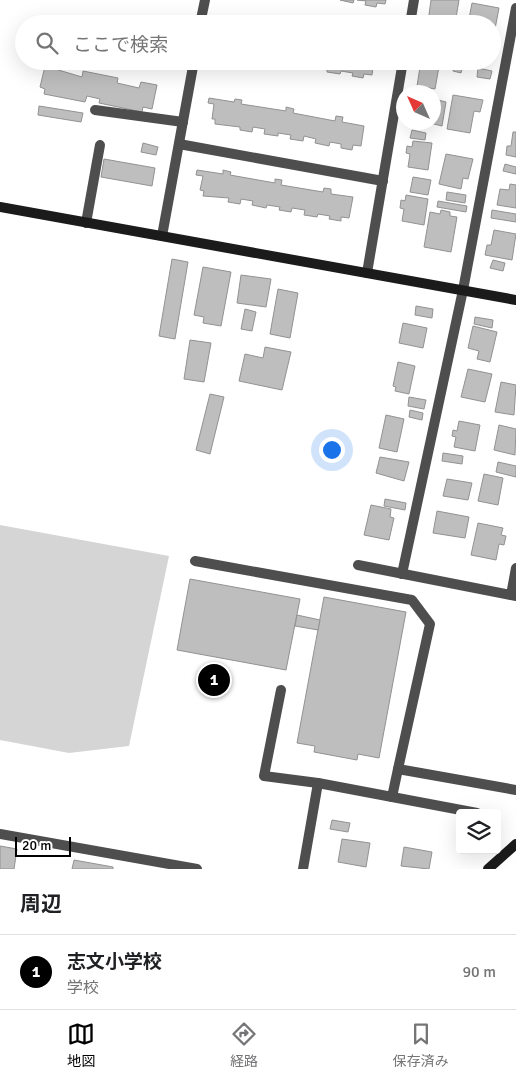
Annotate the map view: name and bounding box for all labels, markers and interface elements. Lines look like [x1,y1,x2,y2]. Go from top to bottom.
search box [15,15,501,70]
icon: search [33,29,61,57]
text: ここで検索 [73,33,168,57]
north arrow [396,85,441,130]
your location [319,437,345,463]
pin: 1 [198,661,230,699]
map controls [456,809,501,854]
button: layers [456,809,501,854]
scale bar [15,834,71,857]
text: 20 m [22,837,51,854]
text: 周辺 [20,891,62,917]
text: 志文小学校 [67,950,162,974]
text: 1 [32,962,40,982]
text: 90 m [462,962,496,982]
text: 学校 [67,978,99,998]
tab: 地図 [67,1020,95,1070]
tab: 経路 [230,1020,258,1070]
tab: 保存済み [393,1020,449,1070]

